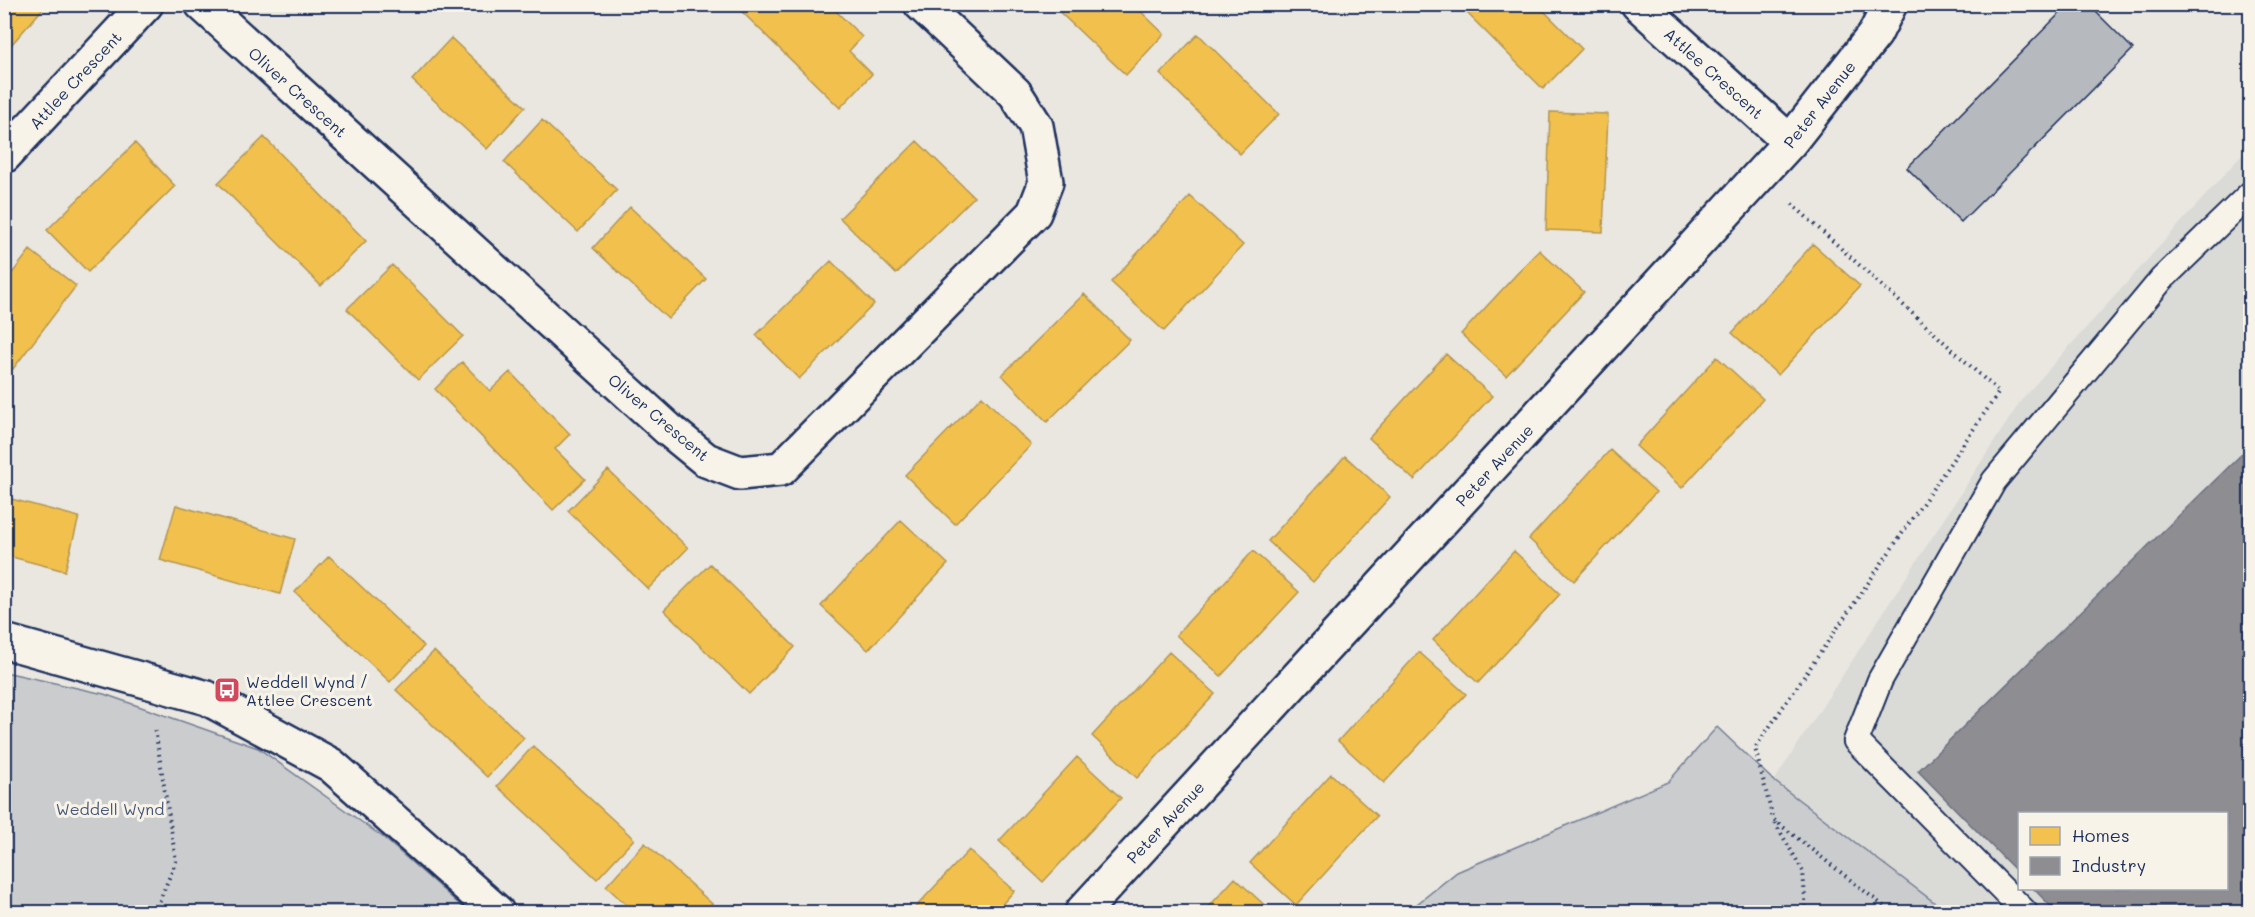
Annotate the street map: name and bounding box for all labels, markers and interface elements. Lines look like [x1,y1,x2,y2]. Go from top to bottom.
street label: Attlee Crescent [1660,23,1768,123]
street label: Attlee Crescent [24,27,126,133]
street label: Oliver Crescent [244,42,352,142]
street label: Peter Avenue [1778,56,1860,152]
street label: Oliver Crescent [604,369,714,465]
street label: Peter Avenue [1450,419,1538,511]
place label: Weddell Wynd / Attlee Crescent [246,671,372,710]
bus stop icon: Weddell Wynd / Attlee Crescent [212,675,242,705]
street label: Peter Avenue [1121,776,1209,868]
park label: Weddell Wynd [56,798,164,819]
legend [2018,812,2228,890]
text: Homes [2072,823,2130,847]
text: Industry [2072,853,2146,877]

